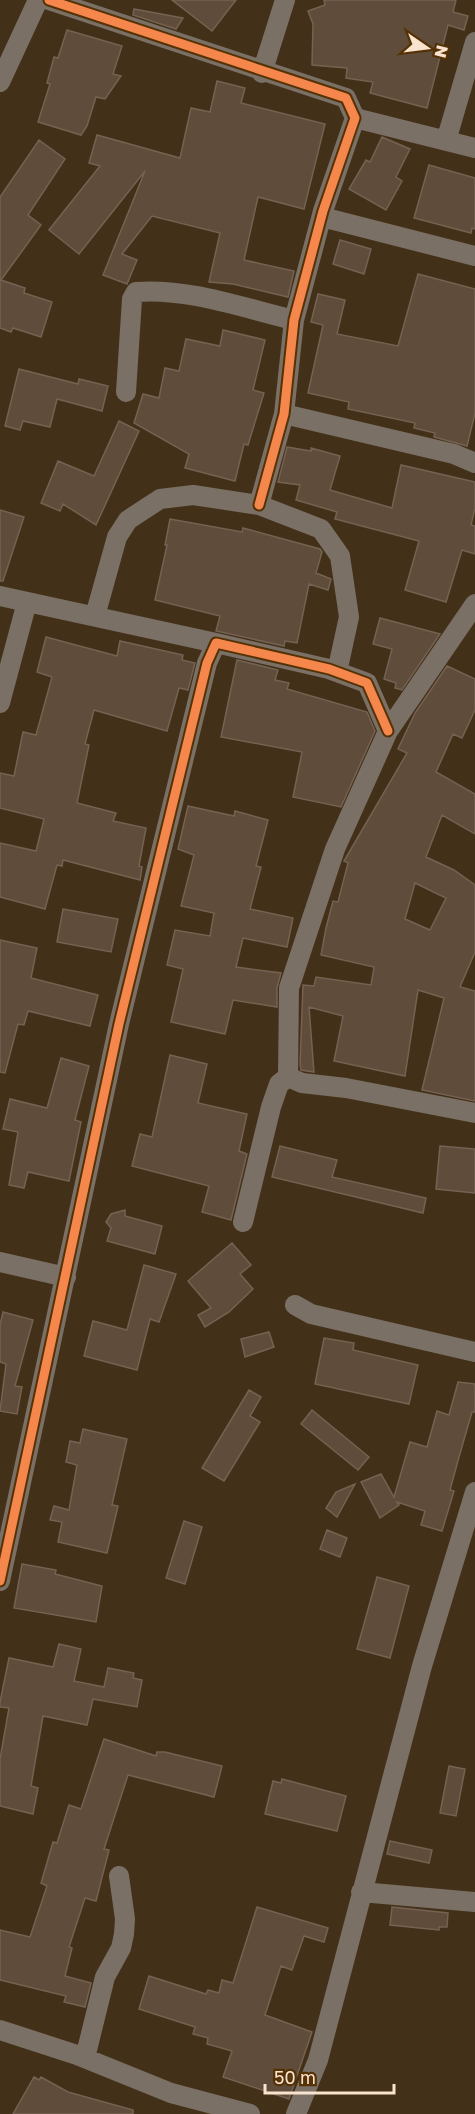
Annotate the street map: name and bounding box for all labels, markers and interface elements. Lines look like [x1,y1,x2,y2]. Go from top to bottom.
north arrow [397,18,457,78]
text: N [430,43,453,60]
scale bar [265,2057,394,2095]
text: 50 m [274,2066,316,2088]

